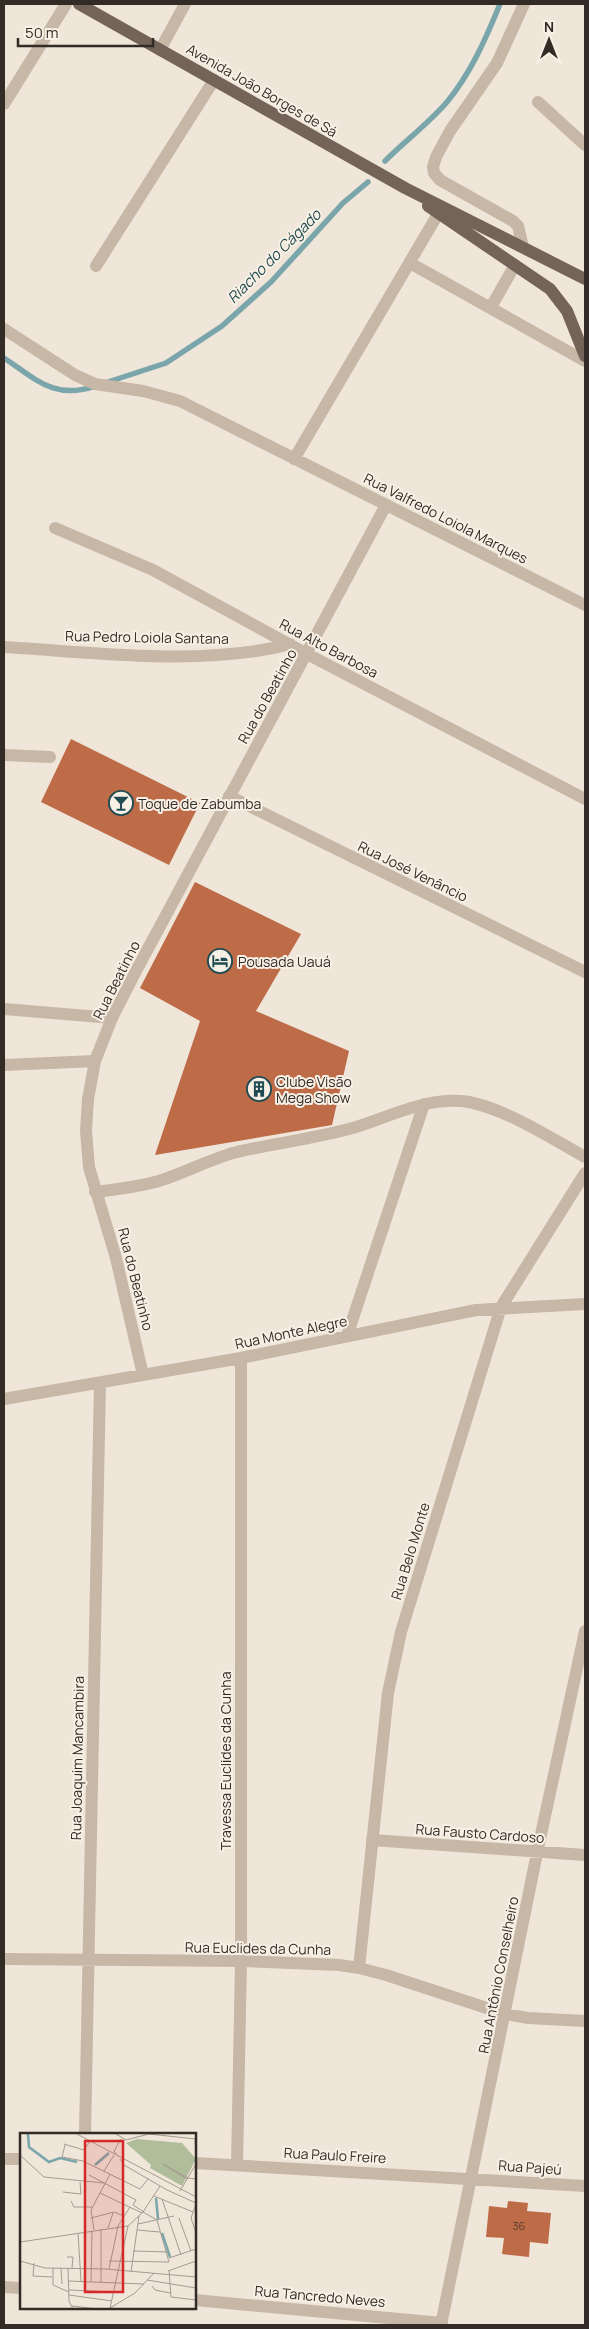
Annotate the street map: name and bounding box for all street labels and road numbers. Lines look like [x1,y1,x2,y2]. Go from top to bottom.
street label: Avenida João Borges de Sá [183,39,341,141]
street label: Rua Valfredo Loiola Marques [361,468,531,568]
street label: Rua Alto Barbosa [276,614,382,682]
street label: Rua Pedro Loiola Santana [65,626,229,648]
street label: Rua do Beatinho [233,645,301,747]
street label: Rua José Venâncio [355,836,471,906]
street label: Rua Beatinho [88,937,144,1023]
street label: Rua do Beatinho [114,1226,158,1332]
street label: Rua Monte Alegre [233,1311,349,1353]
street label: Rua Belo Monte [386,1500,434,1602]
street label: Travessa Euclides da Cunha [216,1672,235,1850]
street label: Rua Joaquim Mancambira [66,1676,88,1840]
street label: Rua Fausto Cardoso [415,1819,545,1847]
street label: Rua Antônio Conselheiro [473,1895,523,2055]
street label: Rua Euclides da Cunha [185,1937,331,1959]
street label: Rua Paulo Freire [283,2143,387,2167]
street label: Rua Pajeú [498,2155,562,2179]
street label: Rua Tancredo Neves [254,2281,386,2311]

